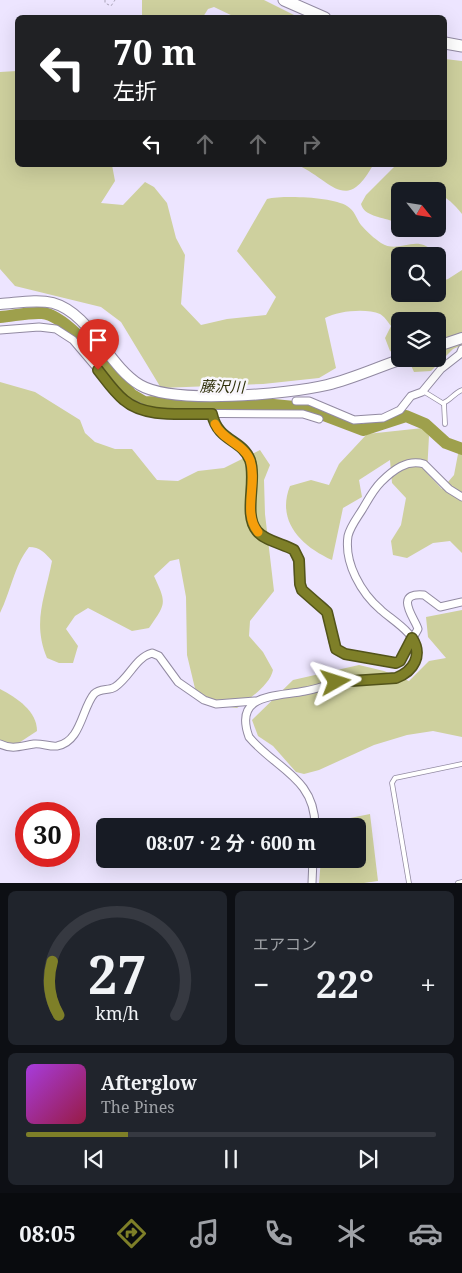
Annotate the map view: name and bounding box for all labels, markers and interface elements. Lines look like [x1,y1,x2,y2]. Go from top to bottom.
text: 70 m [113,28,196,75]
icon: left [30,35,95,100]
text: 左折 [113,75,157,105]
icon: left [138,130,166,158]
icon: ahead [191,130,219,158]
icon: ahead [244,130,272,158]
icon: right [297,130,325,158]
north arrow [391,182,446,238]
map controls [391,182,446,367]
button: search [391,247,446,302]
button: layers [391,312,446,367]
pin [77,319,119,370]
icon: arrive [84,326,112,354]
water label: 藤沢川 [199,376,247,396]
position arrow [309,655,361,707]
speed limit sign: 30 [15,802,80,867]
text: 08:07 · 2 分 · 600 m [146,830,316,856]
text: エアコン [253,933,317,955]
text: 27 [88,938,147,1009]
text: 22° [316,957,374,1009]
text: − [253,965,269,1003]
text: + [420,965,436,1003]
text: km/h [96,1001,139,1025]
text: Afterglow [101,1070,197,1096]
text: The Pines [101,1096,175,1118]
icon: previous [80,1145,108,1173]
icon: pause [217,1145,245,1173]
icon: next [354,1145,382,1173]
icon: directions [114,1216,149,1251]
icon: music [187,1216,222,1251]
icon: phone [261,1216,296,1251]
icon: climate [334,1216,369,1251]
icon: car [408,1216,443,1251]
text: 08:05 [19,1218,76,1248]

